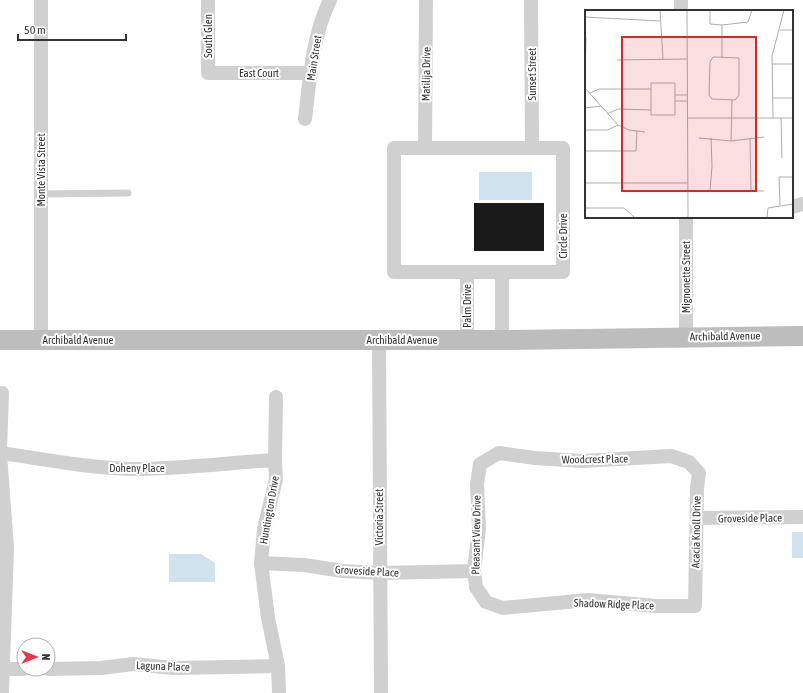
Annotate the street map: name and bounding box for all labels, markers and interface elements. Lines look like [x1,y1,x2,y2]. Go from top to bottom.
inset map [585,10,793,218]
street label: South Glen [202,14,214,58]
scale bar [18,16,126,42]
text: 50 m [24,23,46,37]
street label: Main Street [304,34,324,82]
street label: Matilija Drive [420,47,432,101]
street label: Sunset Street [526,48,538,100]
street label: East Court [239,67,279,79]
street label: Monte Vista Street [35,133,47,207]
street label: Circle Drive [557,213,569,259]
street label: Mignonette Street [680,241,692,313]
street label: Palm Drive [461,284,473,328]
street label: Archibald Avenue [689,329,761,343]
street label: Archibald Avenue [43,334,113,346]
street label: Archibald Avenue [367,334,437,346]
street label: Woodcrest Place [562,452,628,466]
street label: Doheny Place [109,462,165,474]
street label: Huntington Drive [257,475,281,545]
street label: Victoria Street [373,489,385,545]
street label: Pleasant View Drive [469,495,483,575]
street label: Acacia Knoll Drive [689,496,703,568]
street label: Groveside Place [718,511,782,525]
street label: Groveside Place [335,563,399,579]
street label: Shadow Ridge Place [574,597,654,611]
north arrow [16,637,56,677]
text: N [40,654,52,660]
street label: Laguna Place [136,659,190,673]

